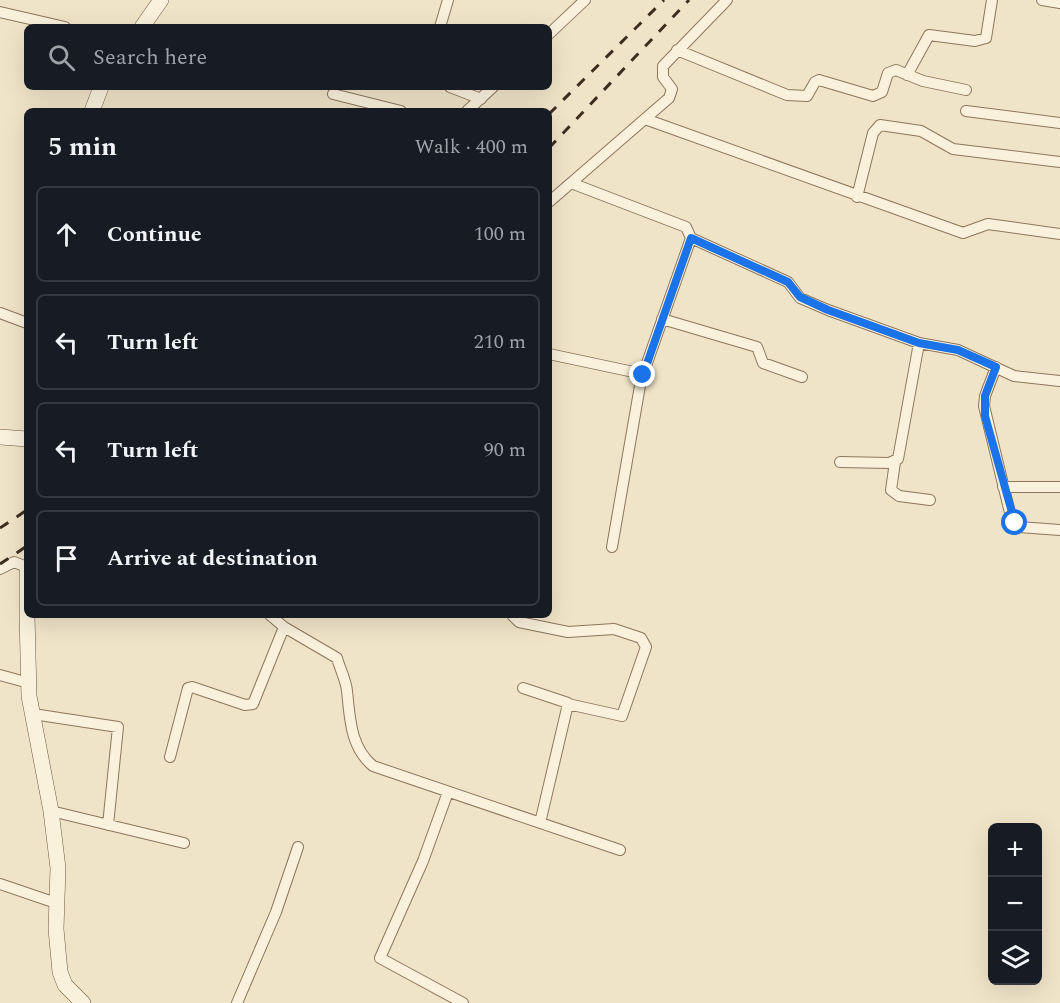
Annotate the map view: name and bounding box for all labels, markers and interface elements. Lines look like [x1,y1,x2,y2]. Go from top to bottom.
search box [24,24,552,90]
icon: search [45,41,78,74]
text: Search here [93,41,207,74]
text: 5 min [48,127,117,167]
text: Walk · 400 m [415,132,528,162]
icon: ahead [50,218,83,251]
text: Continue [107,218,202,251]
text: 100 m [474,219,526,249]
icon: left [50,326,83,359]
text: Turn left [107,326,199,359]
text: 210 m [474,327,526,357]
route end [629,361,655,387]
icon: left [50,434,83,467]
text: Turn left [107,434,199,467]
text: 90 m [484,435,526,465]
route start [1001,509,1027,535]
icon: arrive [50,542,83,575]
text: Arrive at destination [107,542,318,575]
map controls [988,823,1042,985]
button: + [988,823,1042,877]
button: − [988,877,1042,931]
button: layers [988,931,1042,985]

